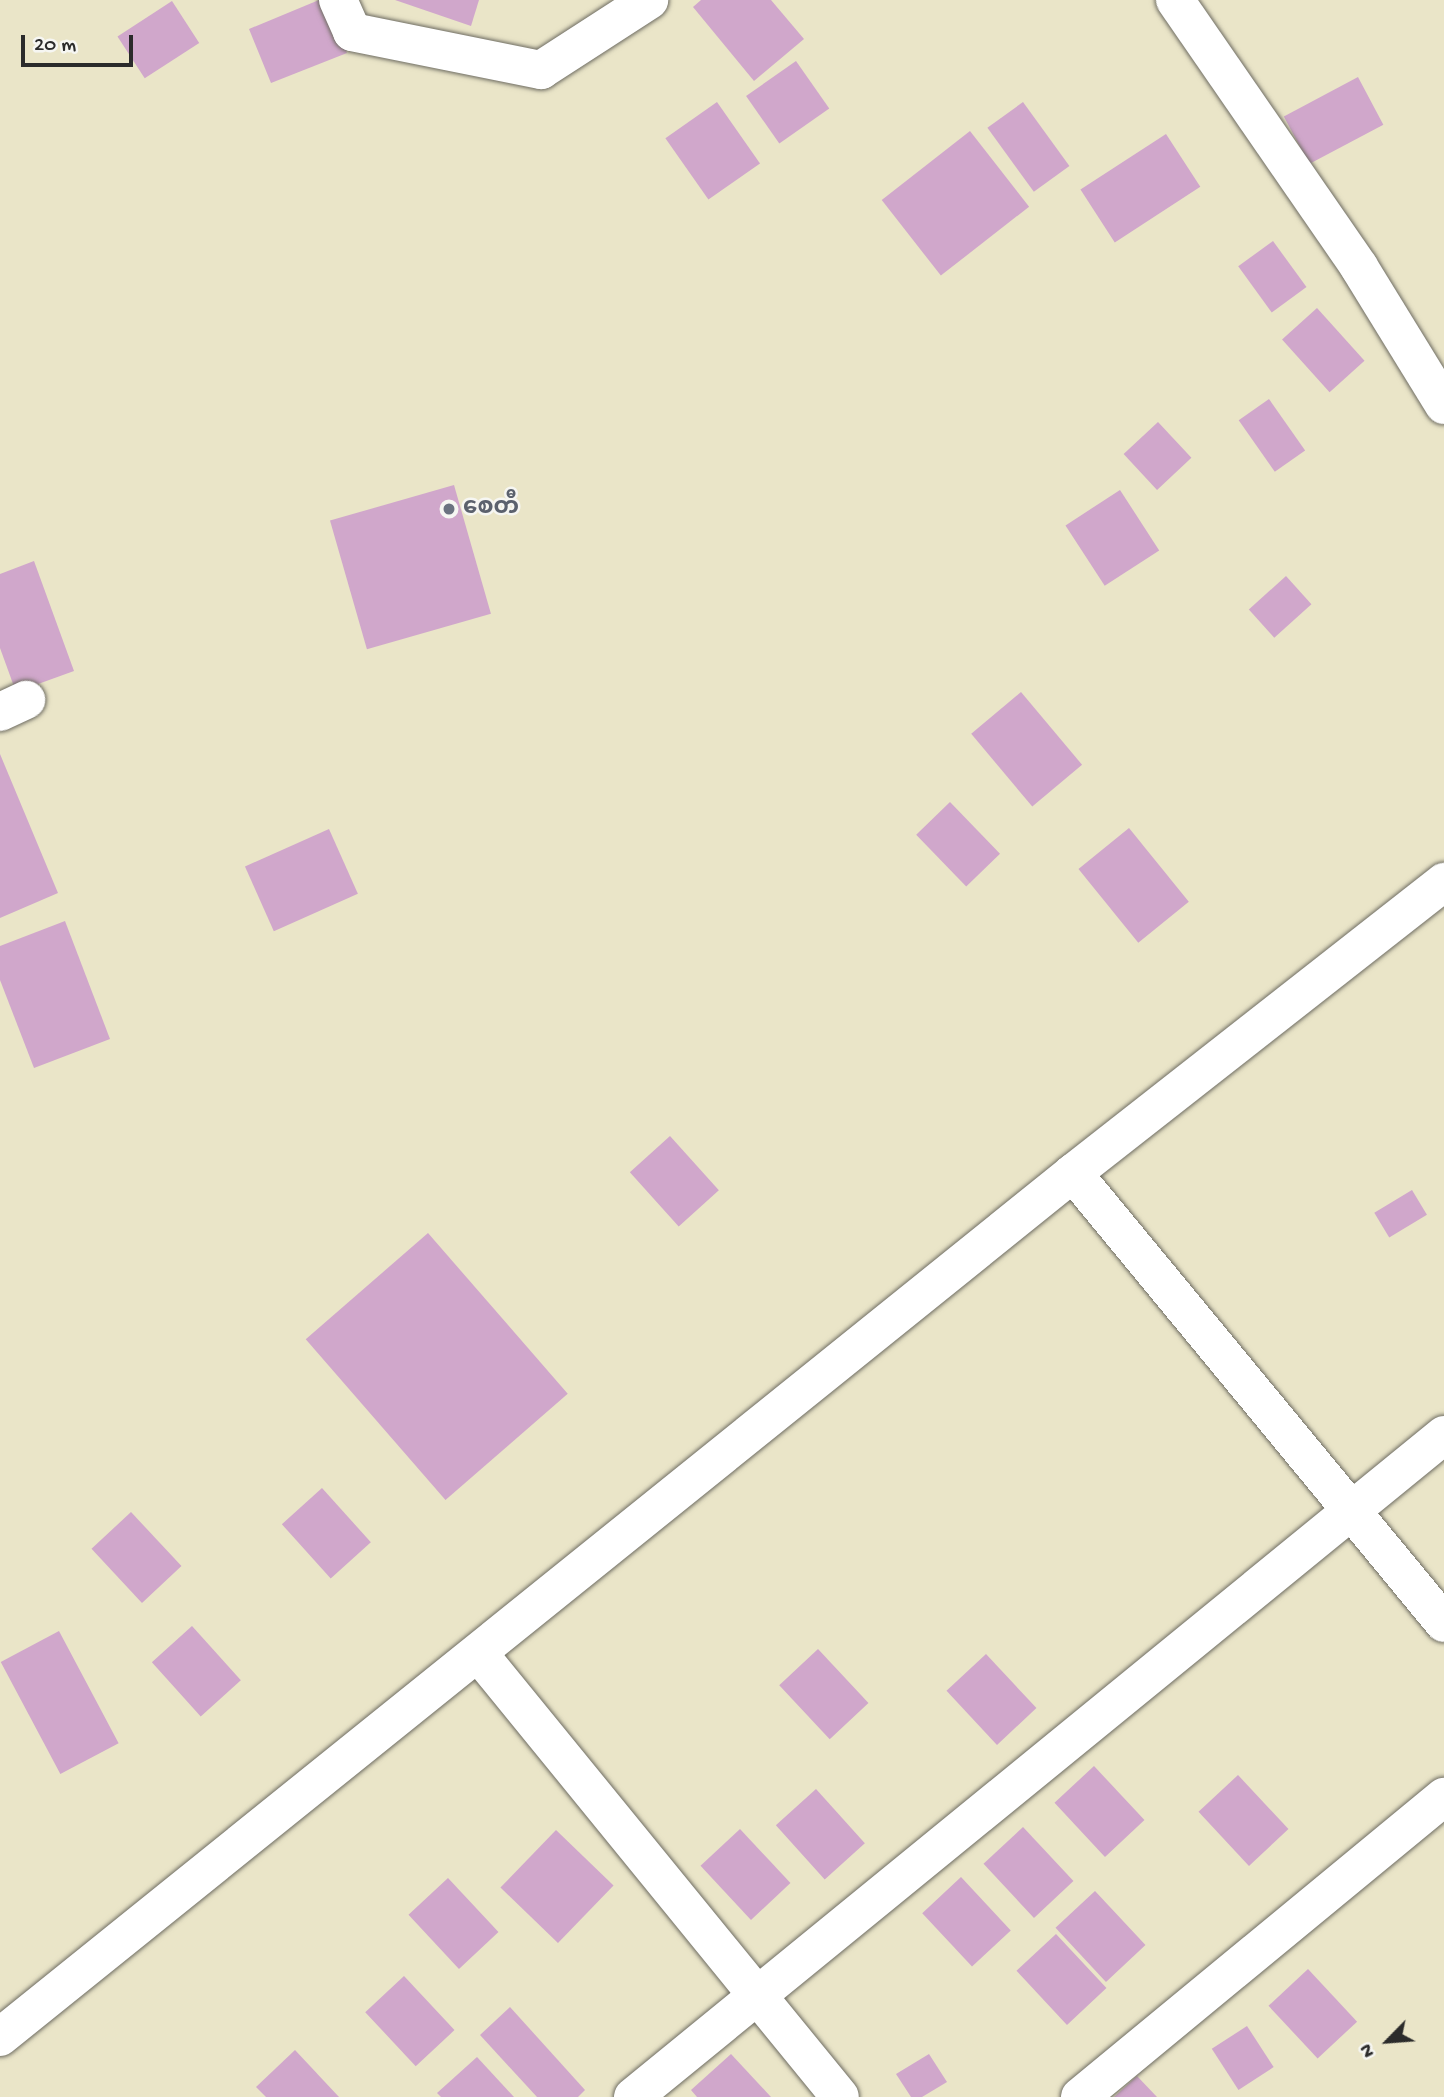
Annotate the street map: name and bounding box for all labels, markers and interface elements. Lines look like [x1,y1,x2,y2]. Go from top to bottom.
scale bar [24,21,136,65]
text: 20 m [34,34,76,59]
place label: စေတီ [463,495,519,523]
marker: စေတီ [441,501,457,517]
north arrow [1353,2006,1423,2076]
text: N [1355,2040,1382,2061]

